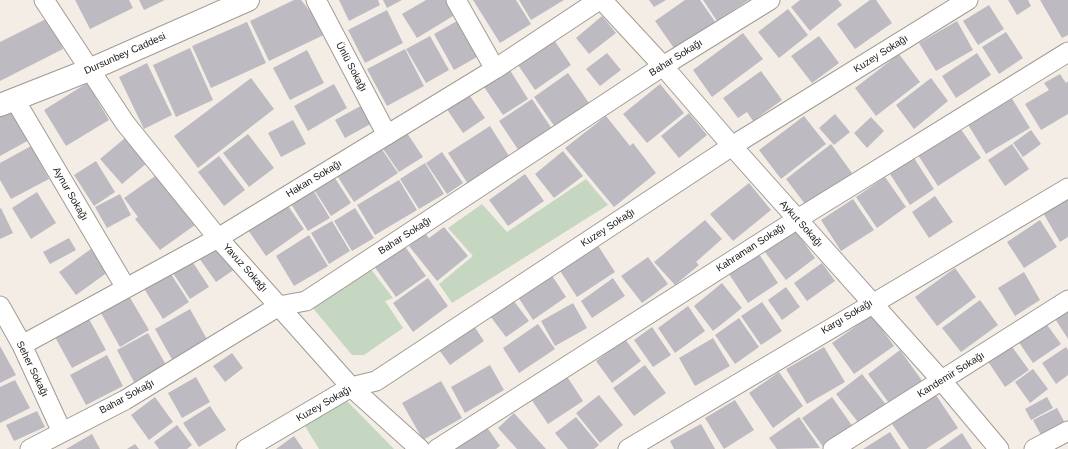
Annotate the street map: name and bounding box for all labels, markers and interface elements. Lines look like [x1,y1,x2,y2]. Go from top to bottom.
street label: Dursunbey Caddesi [82,31,168,77]
street label: Kuzey Sokağı [852,33,910,75]
street label: Bahar Sokağı [647,37,705,79]
street label: Ünlü Sokağı [333,40,369,94]
street label: Hakan Sokağı [284,158,344,200]
street label: Aynur Sokağı [50,165,90,223]
street label: Aykut Sokağı [777,198,825,250]
street label: Kuzey Sokağı [579,206,637,250]
street label: Bahar Sokağı [376,214,434,258]
street label: Kahraman Sokağı [714,221,788,275]
street label: Yavuz Sokağı [220,241,270,295]
street label: Kargı Sokağı [819,297,875,337]
street label: Seher Sokağı [13,339,51,399]
street label: Kandemir Sokağı [915,350,987,400]
street label: Bahar Sokağı [98,377,156,417]
street label: Kuzey Sokağı [294,383,354,425]

